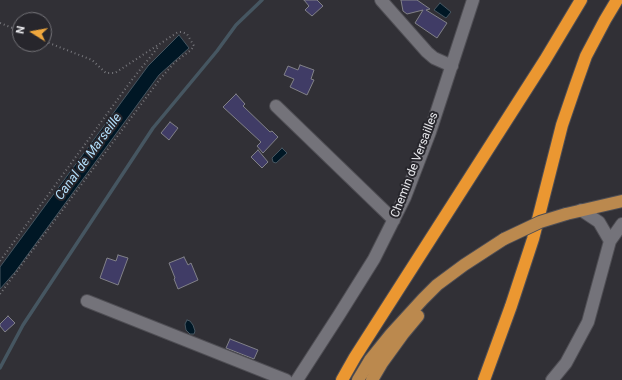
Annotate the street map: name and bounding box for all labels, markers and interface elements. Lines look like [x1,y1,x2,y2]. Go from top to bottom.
north arrow [12,12,52,52]
text: N [14,25,28,35]
street label: Chemin de Versailles [388,110,442,220]
water label: Canal de Marseille [52,111,126,203]

